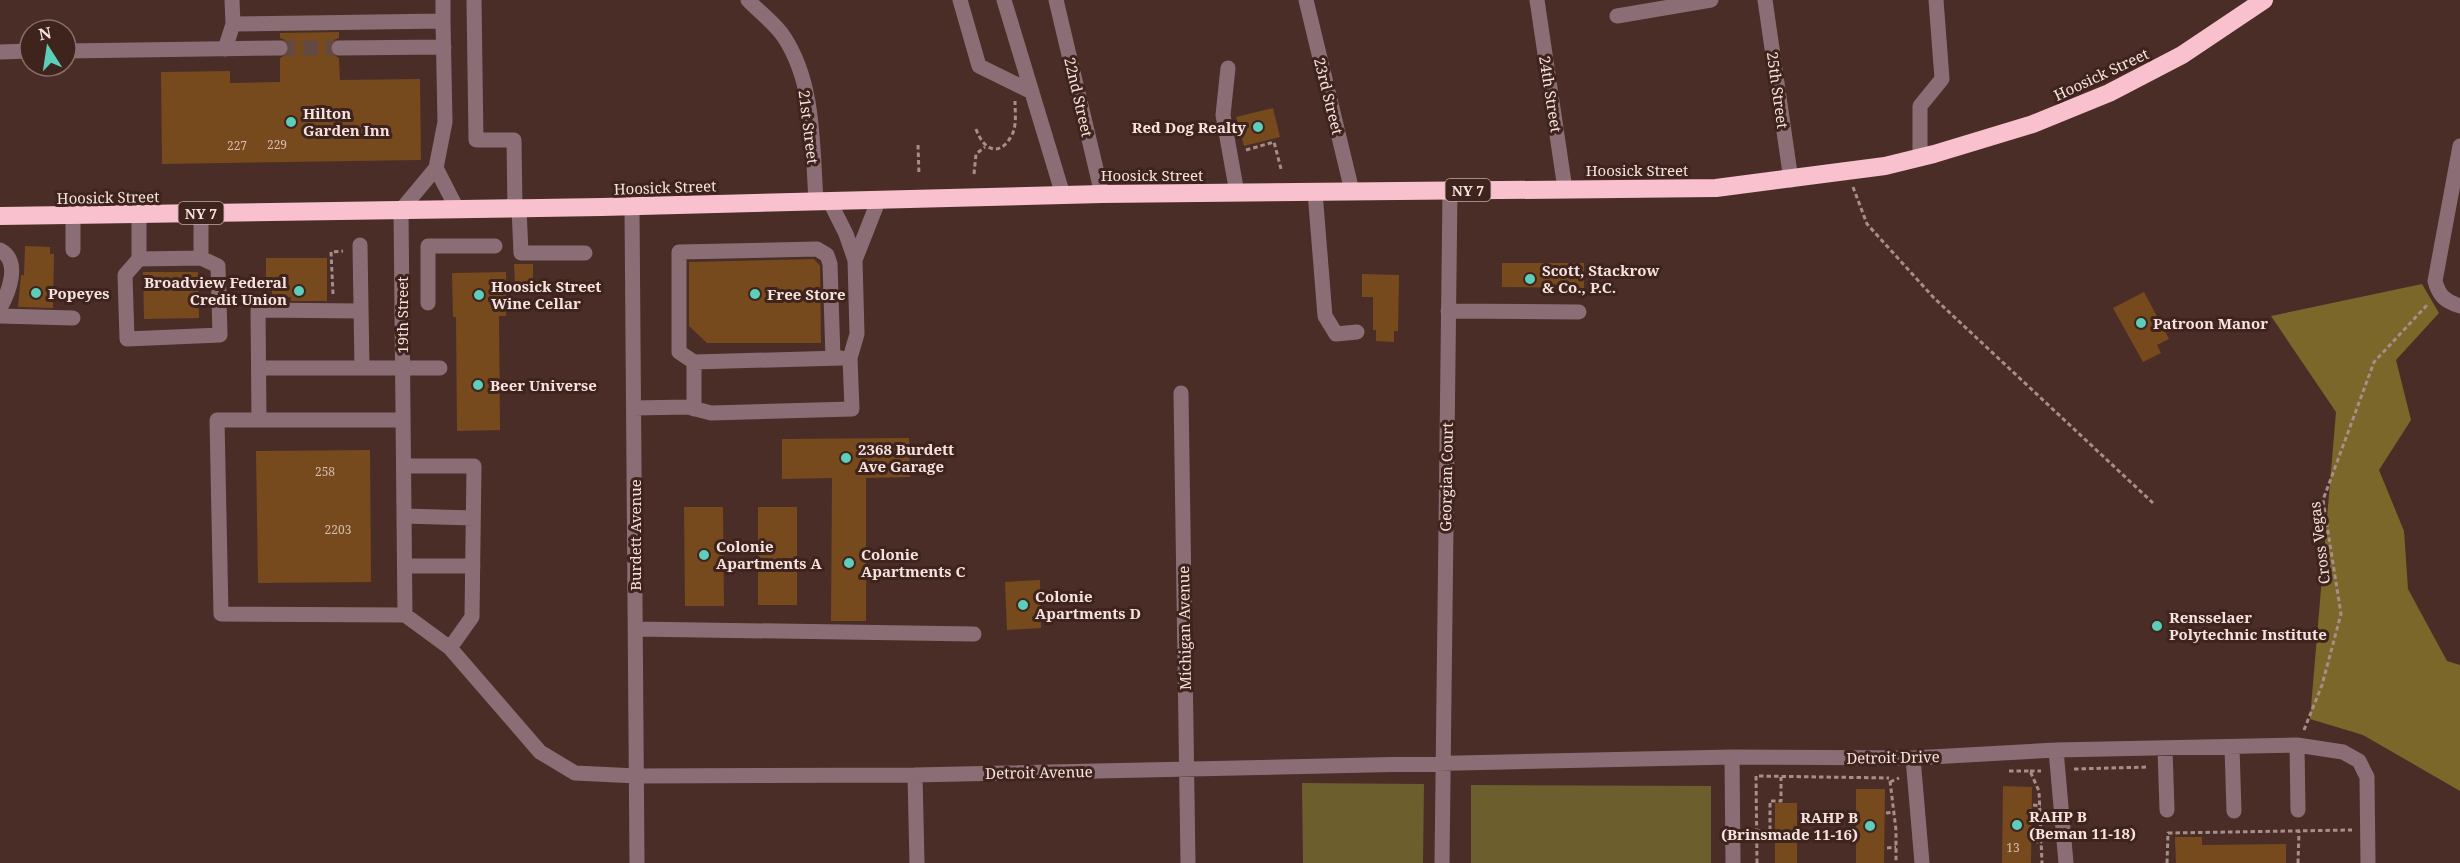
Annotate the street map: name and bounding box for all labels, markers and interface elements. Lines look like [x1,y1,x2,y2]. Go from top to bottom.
north arrow [18,18,78,78]
text: N [36,21,54,45]
street label: Hoosick Street [2050,43,2152,105]
street label: 25th Street [1763,50,1793,130]
street label: 24th Street [1535,54,1567,134]
street label: 22nd Street [1060,55,1098,139]
street label: 23rd Street [1310,55,1348,137]
street label: 21st Street [795,89,823,165]
place label: Hilton Garden Inn [303,103,390,140]
marker: Hilton Garden Inn [284,115,298,129]
place label: Red Dog Realty [1132,117,1246,137]
marker: Red Dog Realty [1251,120,1265,134]
house number: 229 [267,136,287,153]
house number: 227 [227,137,247,154]
street label: Hoosick Street [1586,160,1688,180]
street label: Hoosick Street [1101,165,1203,185]
street label: Hoosick Street [613,175,717,199]
road number: NY 7 [1446,179,1490,201]
street label: Hoosick Street [56,186,160,208]
road number: NY 7 [178,202,224,224]
place label: Scott, Stackrow & Co., P.C. [1542,260,1660,297]
place label: Broadview Federal Credit Union [144,272,288,309]
marker: Scott, Stackrow & Co., P.C. [1523,272,1537,286]
street label: 19th Street [392,276,412,354]
place label: Hoosick Street Wine Cellar [491,276,601,313]
place label: Popeyes [48,283,110,303]
marker: Broadview Federal Credit Union [292,284,306,298]
place label: Free Store [767,284,846,304]
marker: Popeyes [29,286,43,300]
marker: Free Store [748,287,762,301]
marker: Hoosick Street Wine Cellar [472,288,486,302]
place label: Patroon Manor [2153,313,2268,333]
marker: Patroon Manor [2134,316,2148,330]
place label: Beer Universe [490,375,597,395]
marker: Beer Universe [471,378,485,392]
street label: Georgian Court [1435,422,1457,532]
place label: 2368 Burdett Ave Garage [858,439,954,476]
marker: 2368 Burdett Ave Garage [839,451,853,465]
house number: 258 [315,463,335,480]
street label: Burdett Avenue [625,479,645,591]
street label: Cross Vegas [2304,500,2334,585]
house number: 2203 [325,521,352,538]
place label: Colonie Apartments A [716,536,822,573]
place label: Colonie Apartments C [861,544,966,581]
marker: Colonie Apartments A [697,548,711,562]
marker: Colonie Apartments C [842,556,856,570]
street label: Michigan Avenue [1173,566,1195,690]
place label: Colonie Apartments D [1035,586,1141,623]
marker: Colonie Apartments D [1016,598,1030,612]
place label: Rensselaer Polytechnic Institute [2169,607,2327,644]
marker: Rensselaer Polytechnic Institute [2150,619,2164,633]
street label: Detroit Drive [1846,746,1940,768]
street label: Detroit Avenue [985,761,1093,783]
place label: RAHP B (Beman 11-18) [2029,806,2136,843]
place label: RAHP B (Brinsmade 11-16) [1721,807,1858,844]
marker: RAHP B (Beman 11-18) [2010,818,2024,832]
marker: RAHP B (Brinsmade 11-16) [1863,819,1877,833]
house number: 13 [2006,839,2020,856]

